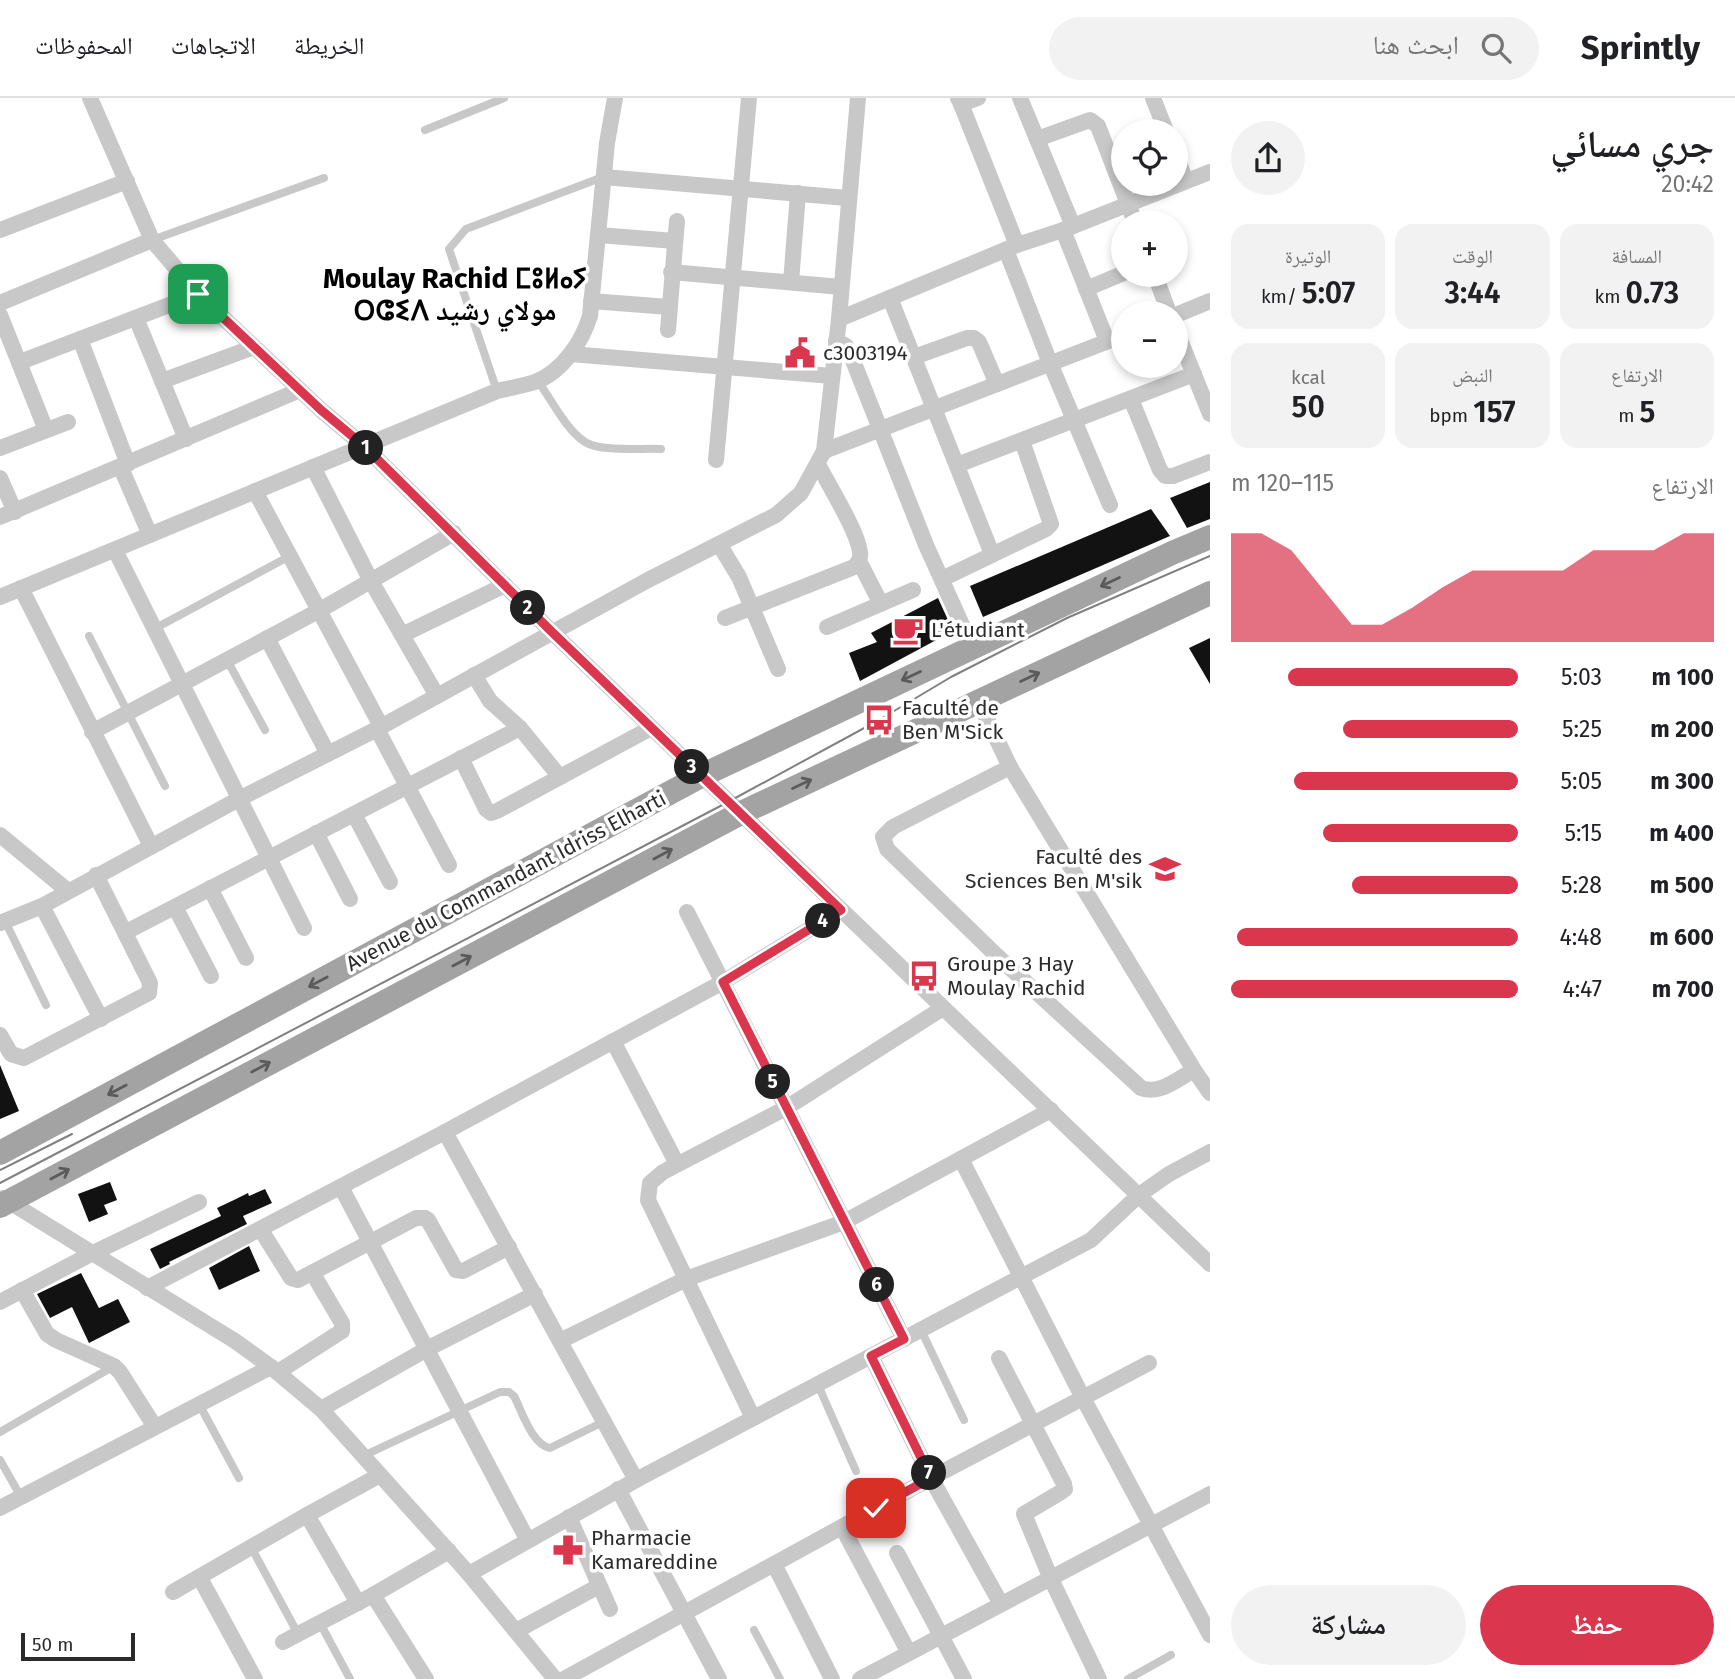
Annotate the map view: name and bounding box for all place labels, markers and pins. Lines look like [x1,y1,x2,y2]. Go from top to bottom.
pin [168,264,228,324]
public building icon: c3003194 [783,336,817,370]
place label: c3003194 [823,340,908,366]
pin: 1 [348,430,384,466]
pin: 2 [510,590,546,626]
cafe icon: L'étudiant [891,613,925,647]
place label: L'étudiant [931,617,1025,643]
place label: Faculté de Ben M'Sick [902,695,1003,745]
bus stop icon: Faculté de Ben M'Sick [862,703,896,737]
pin: 3 [674,750,710,784]
place label: Faculté des Sciences Ben M'sik [965,844,1142,894]
school or university icon: Faculté des Sciences Ben M'sik [1148,852,1182,886]
pin: 4 [806,904,840,938]
place label: Groupe 3 Hay Moulay Rachid [947,951,1086,1001]
bus stop icon: Groupe 3 Hay Moulay Rachid [907,959,941,993]
pin: 5 [756,1065,790,1100]
pin: 6 [860,1268,894,1302]
pin: 7 [912,1456,946,1490]
pin [846,1478,906,1538]
place label: Pharmacie Kamareddine [591,1525,718,1575]
pharmacy icon: Pharmacie Kamareddine [551,1533,585,1567]

